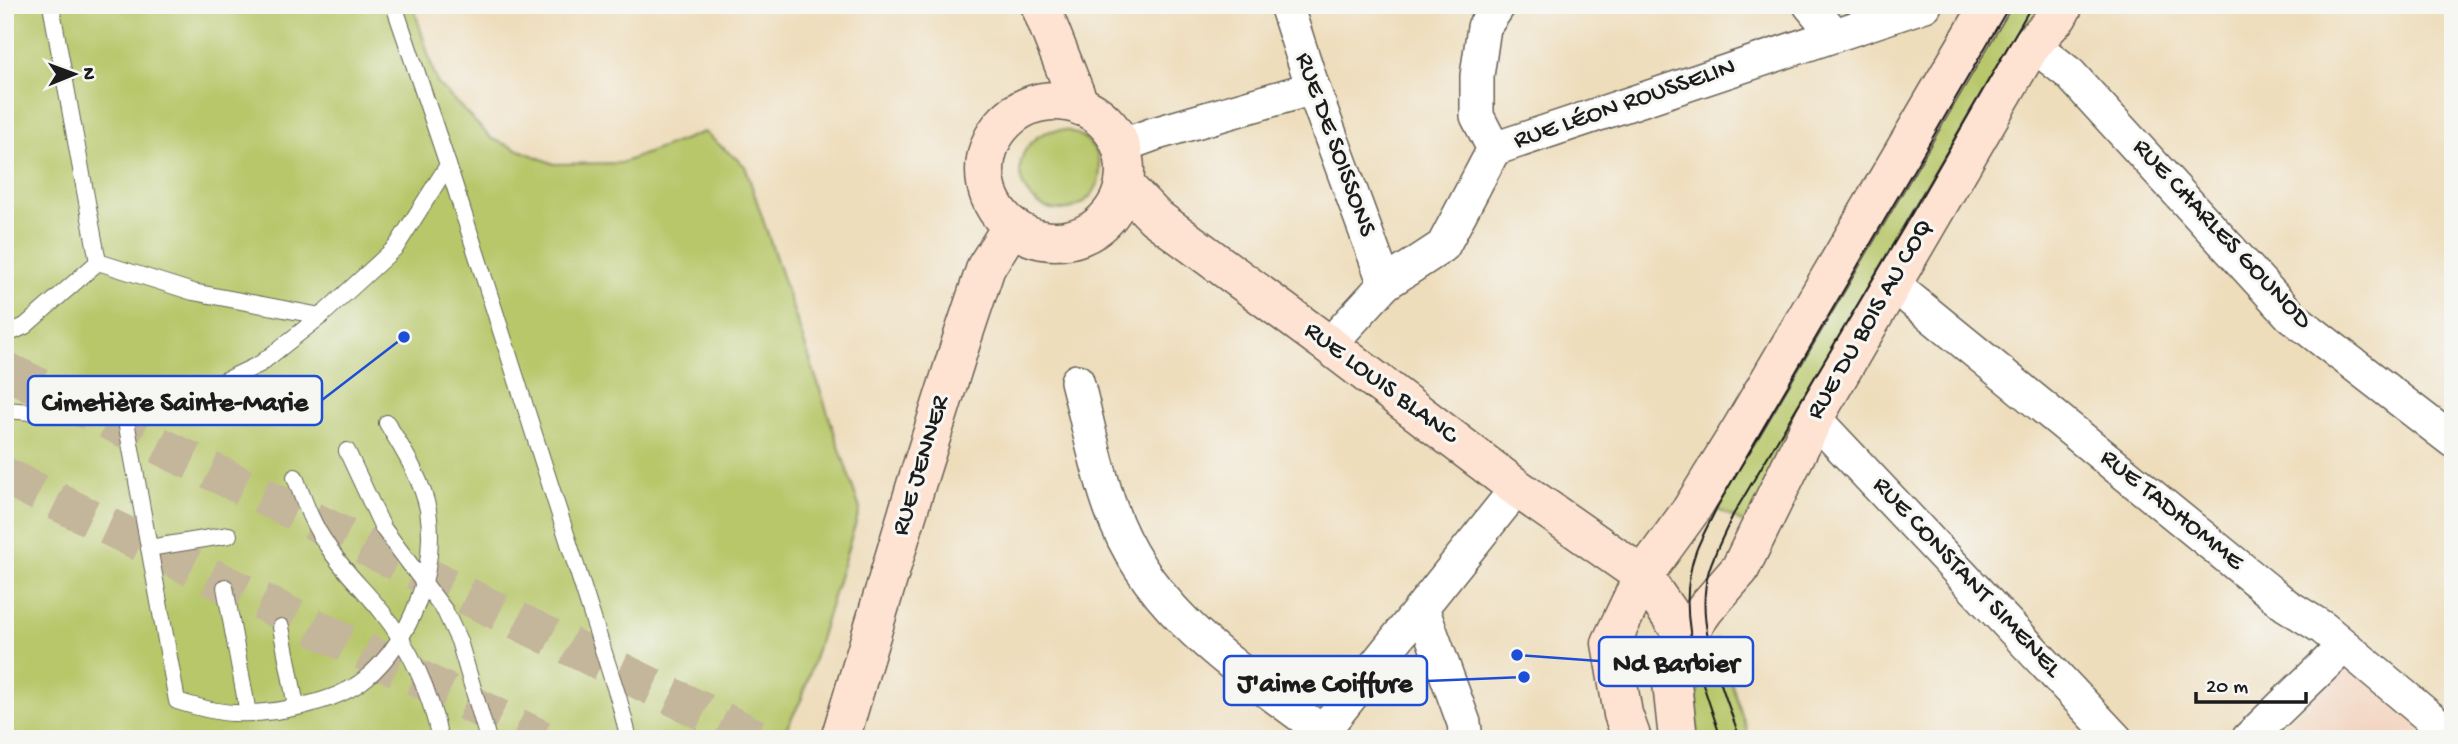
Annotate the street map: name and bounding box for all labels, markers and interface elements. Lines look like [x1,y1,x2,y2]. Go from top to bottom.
north arrow [38,38,108,108]
street label: RUE DE SOISSONS [1286,49,1382,242]
street label: RUE LÉON ROUSSELIN [1510,52,1740,158]
text: N [76,67,99,80]
street label: RUE CHARLES GOUNOD [2125,133,2317,337]
street label: RUE DU BOIS AU COQ [1801,214,1941,426]
street label: RUE LOUIS BLANC [1297,316,1465,453]
callout: Cimetière Sainte-Marie [28,376,322,425]
text: Cimetière Sainte-Marie [42,388,310,421]
street label: RUE JENNER [886,391,958,540]
street label: RUE TADHOMME [2093,444,2250,579]
street label: RUE CONSTANT SIMENEL [1865,471,2068,686]
callout: Nd Barbier [1599,637,1753,686]
text: Nd Barbier [1613,649,1742,682]
callout: J'aime Coiffure [1224,656,1427,705]
scale bar [2196,660,2306,704]
text: J'aime Coiffure [1237,669,1414,702]
text: 20 m [2206,676,2248,701]

